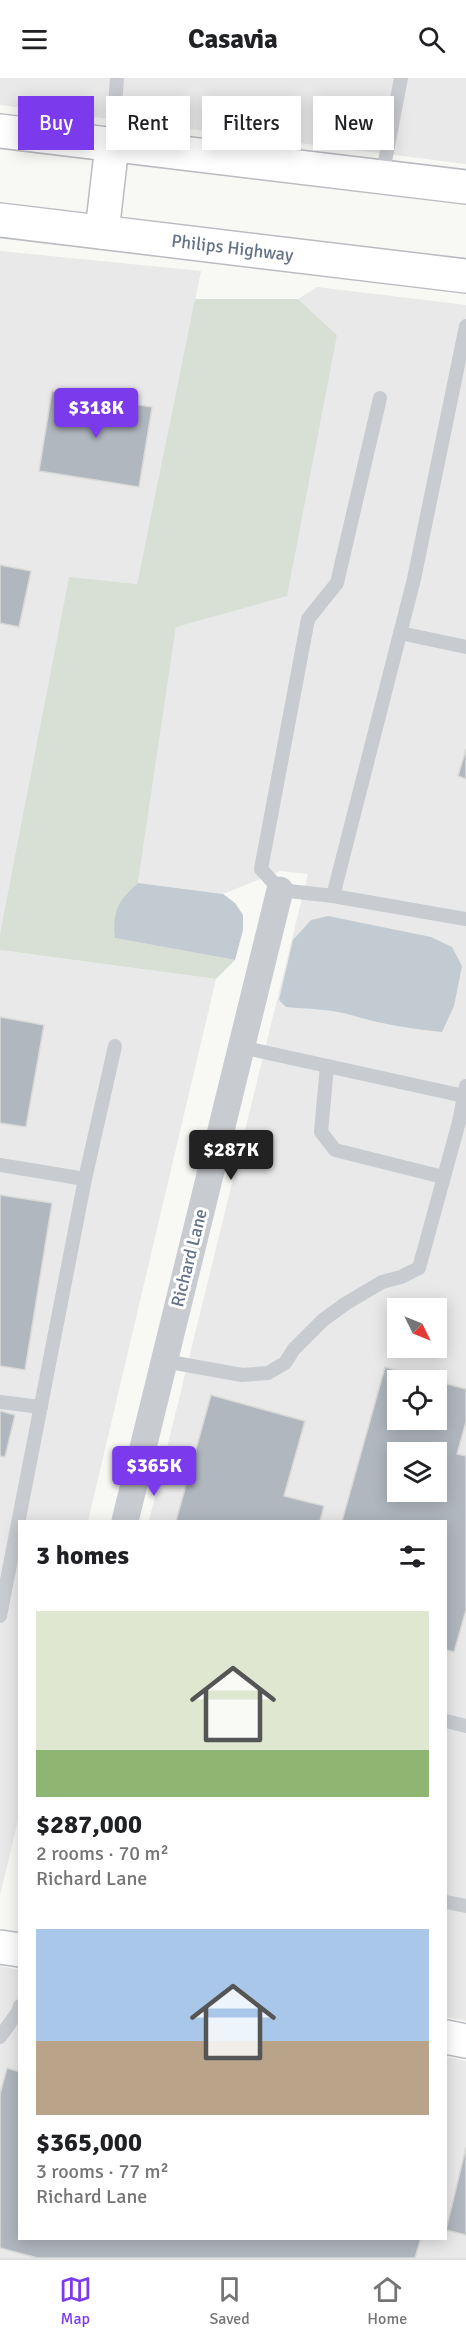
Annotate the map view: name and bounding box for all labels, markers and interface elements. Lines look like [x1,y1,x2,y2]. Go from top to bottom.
icon: menu [18,23,51,56]
text: Casavia [188,23,278,56]
icon: search [415,23,448,56]
chip: Buy [18,96,94,150]
chip: Rent [106,96,190,150]
chip: Filters [202,96,301,150]
chip: New [313,96,394,150]
street label: Philips Highway [170,230,295,266]
pin: $318K [54,388,138,439]
text: $318K [68,395,124,420]
pin: $287K [189,1130,273,1181]
text: $287K [203,1137,259,1162]
street label: Richard Lane [166,1207,212,1309]
north arrow [387,1298,447,1358]
map controls [387,1298,447,1502]
button: locate [387,1370,447,1430]
button: layers [387,1442,447,1502]
pin: $365K [112,1446,196,1497]
text: $365K [126,1453,182,1478]
text: 3 homes [36,1540,129,1572]
icon: filters [396,1540,429,1573]
icon: home [179,1650,287,1758]
text: $287,000 [36,1809,142,1841]
text: 2 rooms · 70 m² [36,1841,169,1866]
text: Richard Lane [36,1866,147,1891]
icon: home [179,1968,287,2076]
text: $365,000 [36,2127,142,2159]
text: 3 rooms · 77 m² [36,2159,169,2184]
text: Richard Lane [36,2184,147,2209]
tab: Map [59,2273,92,2329]
tab: Saved [209,2273,250,2329]
tab: Home [367,2273,407,2329]

